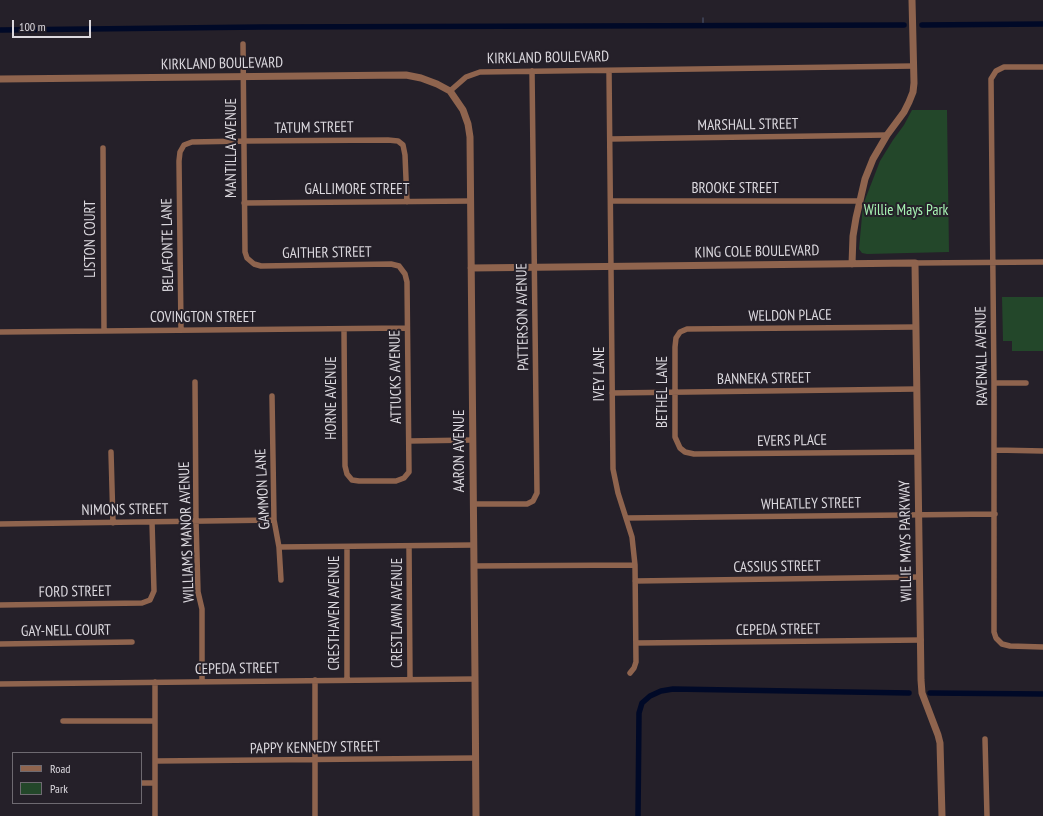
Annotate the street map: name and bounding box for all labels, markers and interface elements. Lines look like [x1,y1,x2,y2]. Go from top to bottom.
scale bar [14,12,93,38]
text: 100 m [19,19,46,34]
street label: KIRKLAND BOULEVARD [487,48,609,68]
street label: KIRKLAND BOULEVARD [161,54,283,74]
street label: MANTILLA AVENUE [223,98,241,198]
street label: MARSHALL STREET [697,115,799,135]
street label: TATUM STREET [274,118,354,138]
street label: BROOKE STREET [691,180,779,198]
street label: GALLIMORE STREET [305,181,409,199]
street label: BELAFONTE LANE [158,198,178,292]
street label: LISTON COURT [82,200,100,278]
park label: Willie Mays Park [864,202,948,220]
street label: KING COLE BOULEVARD [695,242,819,262]
street label: GAITHER STREET [282,243,372,263]
street label: PATTERSON AVENUE [513,263,533,371]
street label: WELDON PLACE [748,306,832,326]
street label: RAVENALL AVENUE [972,306,992,406]
street label: COVINGTON STREET [150,309,256,327]
street label: ATTUCKS AVENUE [386,330,406,424]
street label: IVEY LANE [591,347,609,401]
street label: HORNE AVENUE [323,356,341,440]
street label: BETHEL LANE [654,356,672,428]
street label: BANNEKA STREET [717,369,811,389]
street label: AARON AVENUE [451,410,469,492]
street label: EVERS PLACE [757,431,827,451]
street label: GAMMON LANE [252,448,274,530]
street label: WILLIAMS MANOR AVENUE [176,461,198,603]
street label: WILLIE MAYS PARKWAY [896,480,916,602]
street label: WHEATLEY STREET [761,494,861,514]
street label: NIMONS STREET [81,500,169,520]
street label: CRESTHAVEN AVENUE [326,555,344,671]
street label: CASSIUS STREET [733,557,821,577]
street label: CRESTLAWN AVENUE [389,558,407,668]
street label: FORD STREET [39,582,111,602]
street label: CEPEDA STREET [736,620,820,640]
street label: GAY-NELL COURT [21,621,111,641]
street label: CEPEDA STREET [195,659,279,679]
street label: PAPPY KENNEDY STREET [250,738,380,758]
legend [12,752,142,804]
text: Road [50,761,70,776]
text: Park [50,781,68,796]

